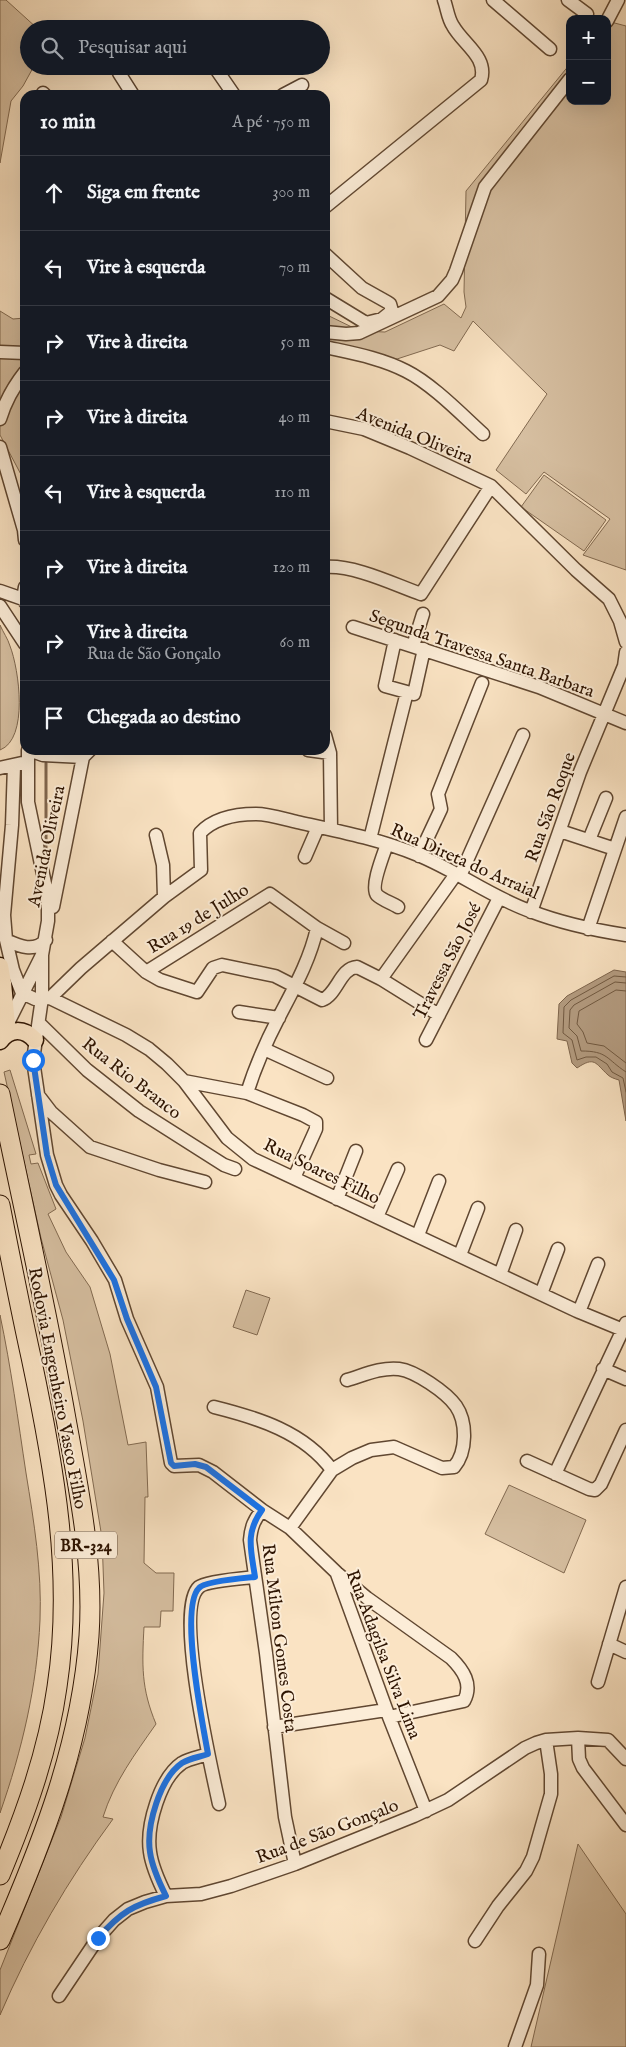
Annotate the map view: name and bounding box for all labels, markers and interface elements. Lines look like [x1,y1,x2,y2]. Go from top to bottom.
map controls [566,15,611,105]
button: + [566,15,611,60]
search box [20,20,330,75]
icon: search [38,34,66,62]
text: Pesquisar aqui [78,36,187,60]
button: − [566,60,611,105]
text: 10 min [40,109,96,136]
text: A pé · 750 m [232,113,310,133]
icon: ahead [40,179,68,207]
text: Siga em frente [87,181,200,205]
text: 300 m [272,183,310,203]
icon: left [40,254,68,282]
text: Vire à esquerda [87,256,205,280]
text: 70 m [279,258,310,278]
icon: right [40,329,68,357]
text: Vire à direita [87,331,187,355]
text: 50 m [281,333,310,353]
street label: Avenida Oliveira [352,402,476,470]
icon: right [40,404,68,432]
text: Vire à direita [87,406,187,430]
text: 40 m [278,408,310,428]
icon: left [40,479,68,507]
text: Vire à esquerda [87,481,205,505]
text: 110 m [274,483,310,503]
icon: right [40,554,68,582]
text: Vire à direita [87,556,187,580]
text: 120 m [273,558,310,578]
street label: Segunda Travessa Santa Barbara [366,605,597,704]
text: Vire à direita [87,621,187,645]
icon: right [40,629,68,657]
text: 60 m [280,633,310,653]
text: Rua de São Gonçalo [87,645,221,665]
icon: arrive [40,704,68,732]
text: Chegada ao destino [87,706,240,730]
street label: Rua São Roque [521,750,582,866]
street label: Avenida Oliveira [23,783,72,910]
street label: Rua Direta do Arraial [386,819,542,906]
street label: Rua 19 de Julho [144,879,254,960]
street label: Travessa São José [409,899,488,1024]
street label: Rua Rio Branco [77,1033,186,1125]
route start [22,1049,45,1072]
street label: Rua Soares Filho [259,1134,384,1211]
street label: Rodovia Engenheiro Vasco Filho [22,1265,91,1511]
road number: BR-324 [55,1532,117,1558]
street label: Rua Milton Gomes Costa [256,1543,302,1734]
street label: Rua Adagilsa Silva Lima [340,1567,426,1743]
street label: Rua de São Gonçalo [253,1795,402,1870]
route end [87,1927,110,1950]

